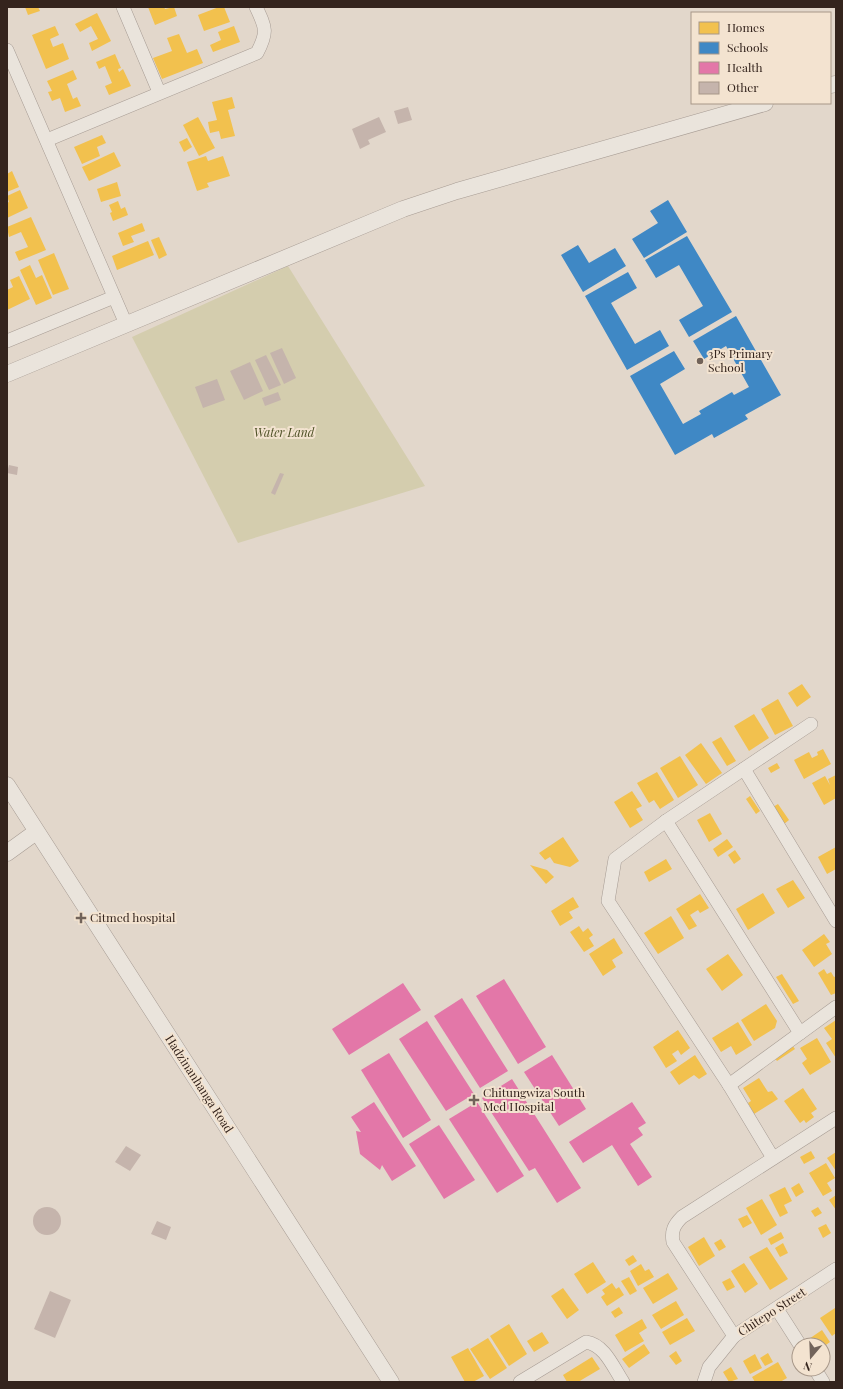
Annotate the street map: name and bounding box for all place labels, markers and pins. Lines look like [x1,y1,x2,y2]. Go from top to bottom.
place label: 3Ps Primary School [708,345,773,375]
marker: 3Ps Primary School [695,356,705,366]
place label: Citmed hospital [90,909,176,925]
marker: Citmed hospital [75,912,87,924]
place label: Chitungwiza South Med Hospital [483,1084,585,1114]
marker: Chitungwiza South Med Hospital [468,1094,480,1106]

